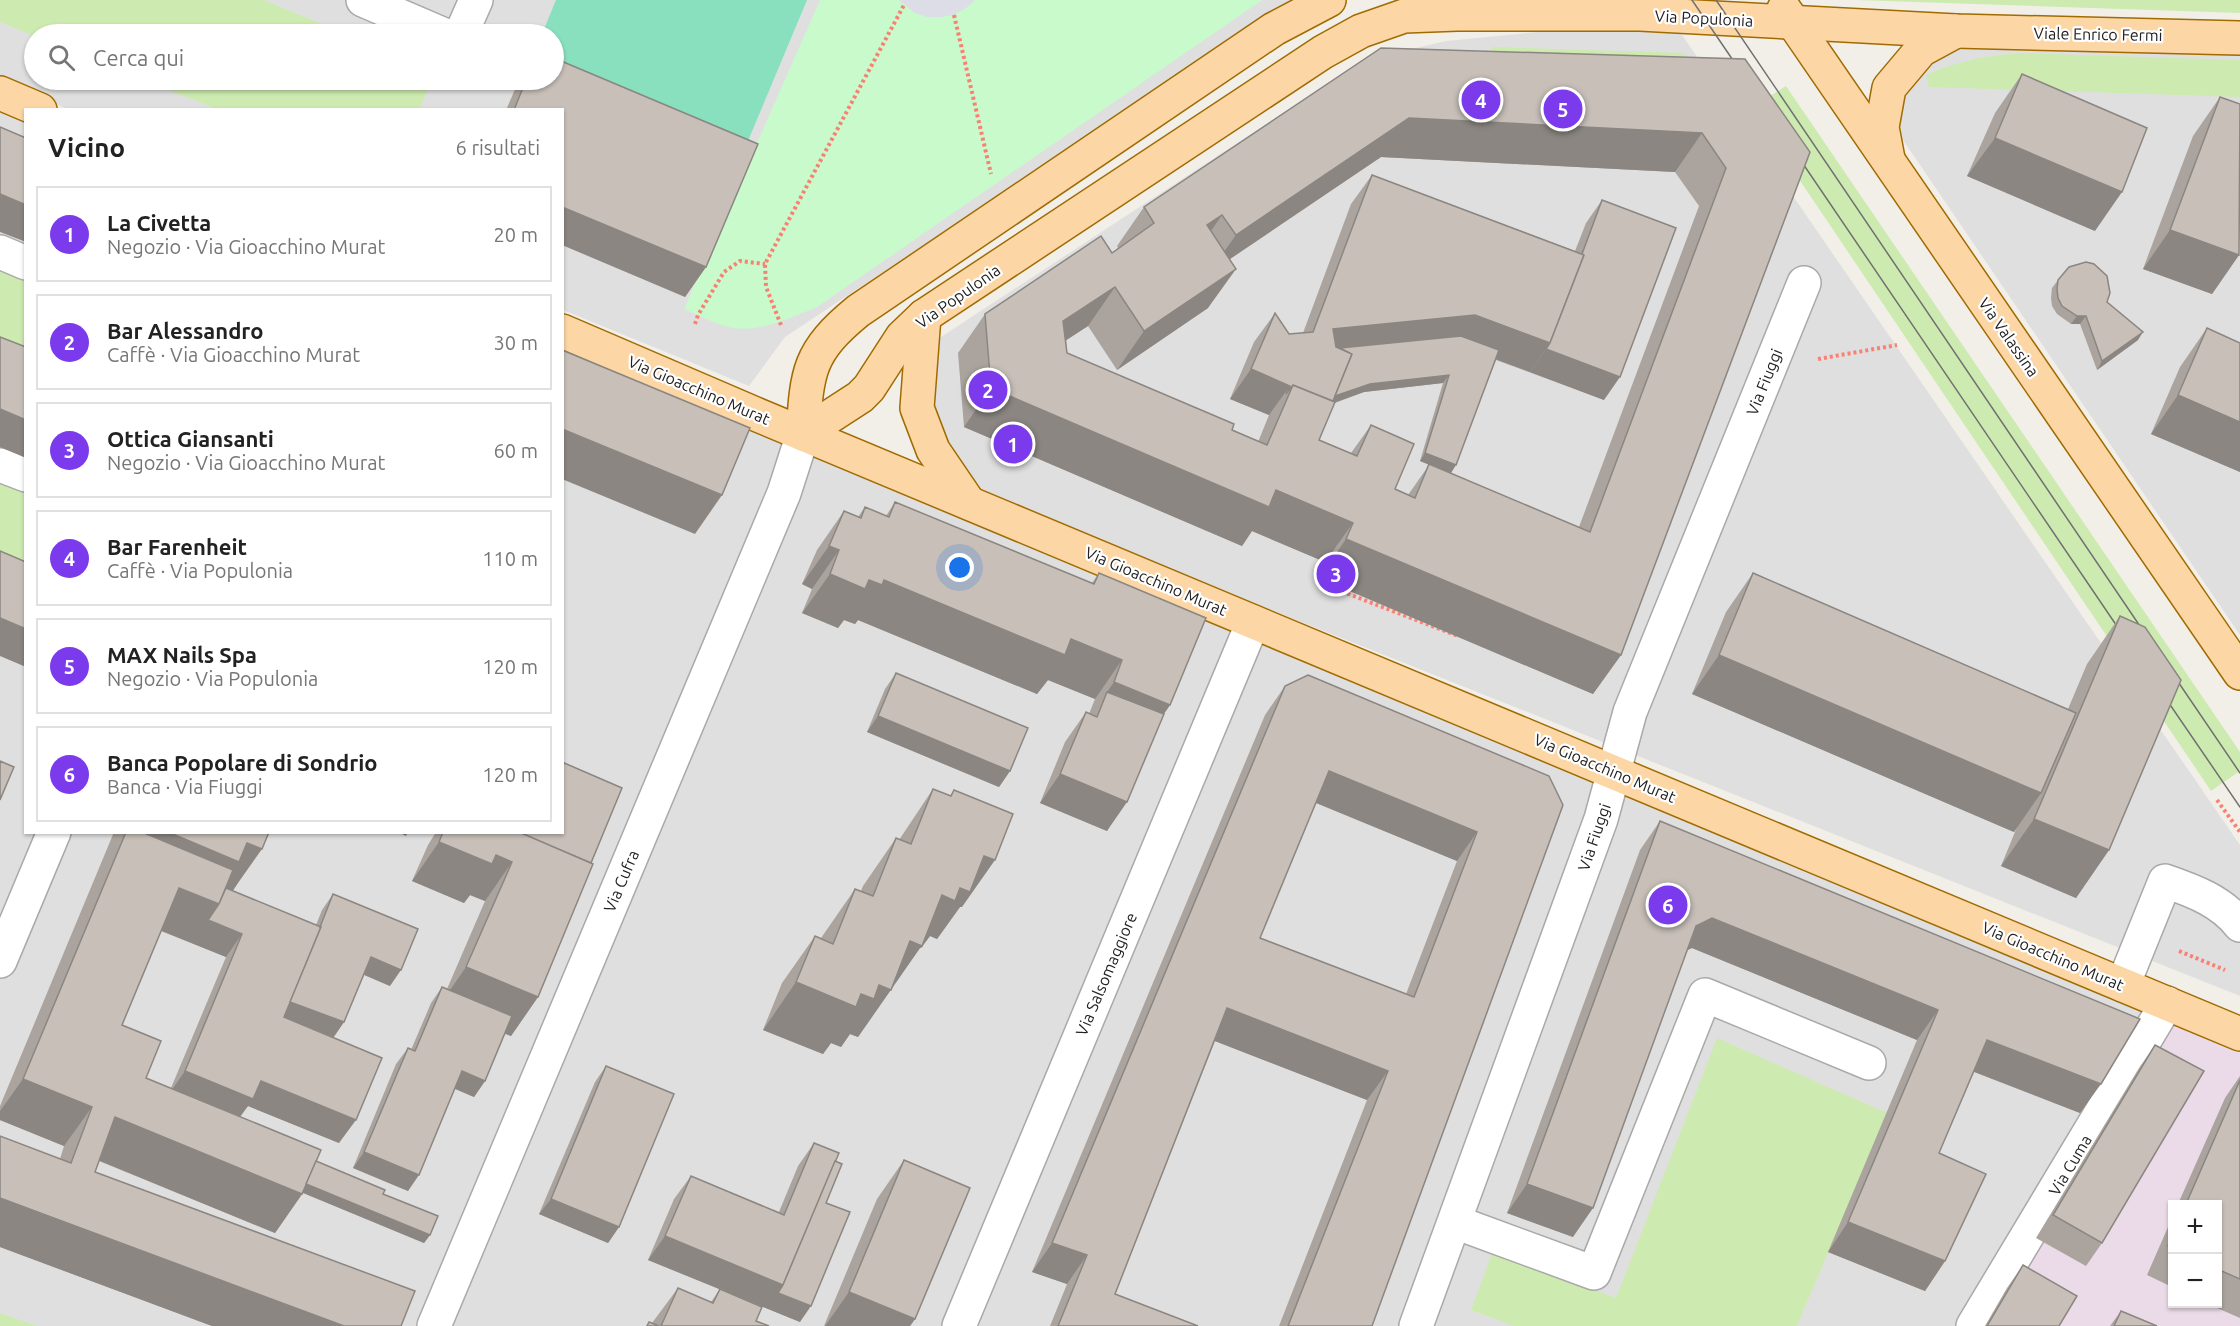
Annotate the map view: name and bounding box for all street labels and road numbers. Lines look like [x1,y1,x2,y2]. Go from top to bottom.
street label: Via Populonia [1654,6,1754,30]
street label: Viale Enrico Fermi [2033,24,2163,44]
street label: Via Populonia [912,260,1004,332]
street label: Via Valassina [1975,294,2043,380]
street label: Via Fiuggi [1743,346,1785,418]
street label: Via Gioacchino Murat [625,352,773,428]
street label: Via Gioacchino Murat [1082,543,1230,619]
street label: Via Gioacchino Murat [1531,730,1679,806]
street label: Via Fiuggi [1574,801,1614,873]
street label: Via Cufra [600,847,642,915]
street label: Via Salsomaggiore [1072,910,1140,1038]
street label: Via Gioacchino Murat [1979,918,2127,994]
street label: Via Cuma [2045,1132,2095,1198]

